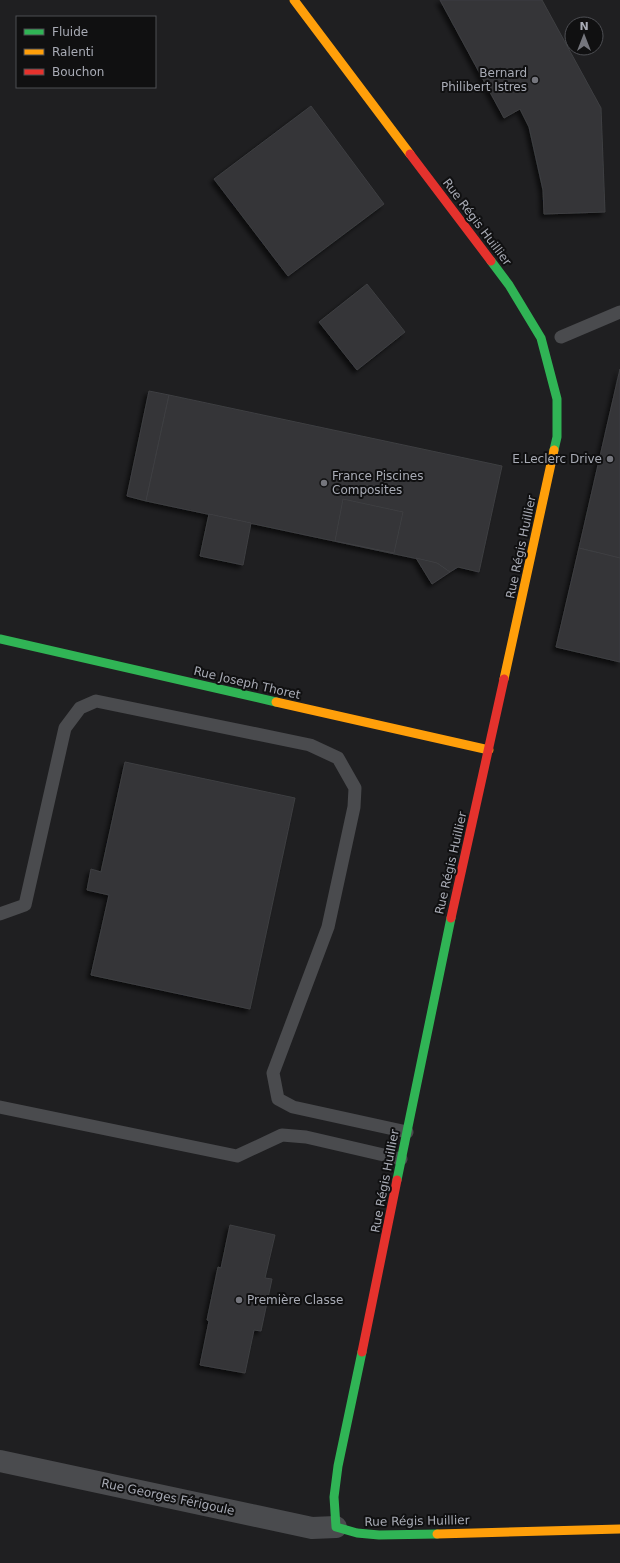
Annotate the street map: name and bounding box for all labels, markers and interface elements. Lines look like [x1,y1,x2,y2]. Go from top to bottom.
legend [16,16,156,88]
north arrow [564,16,604,56]
text: N [579,20,589,33]
text: Fluide [52,25,88,39]
text: Ralenti [52,45,94,59]
text: Bouchon [52,65,104,79]
place label: Bernard Philibert Istres [441,66,527,94]
marker: Bernard Philibert Istres [530,75,540,85]
street label: Rue Régis Huillier [440,176,514,268]
place label: E.Leclerc Drive [512,452,602,466]
marker: E.Leclerc Drive [605,454,615,464]
place label: France Piscines Composites [332,469,423,497]
marker: France Piscines Composites [319,478,329,488]
street label: Rue Régis Huillier [503,494,539,600]
street label: Rue Joseph Thoret [192,664,302,702]
street label: Rue Régis Huillier [432,810,470,916]
street label: Rue Régis Huillier [368,1128,402,1234]
place label: Première Classe [247,1293,343,1307]
marker: Première Classe [234,1295,244,1305]
street label: Rue Georges Férigoule [100,1476,236,1518]
street label: Rue Régis Huillier [364,1513,470,1529]

